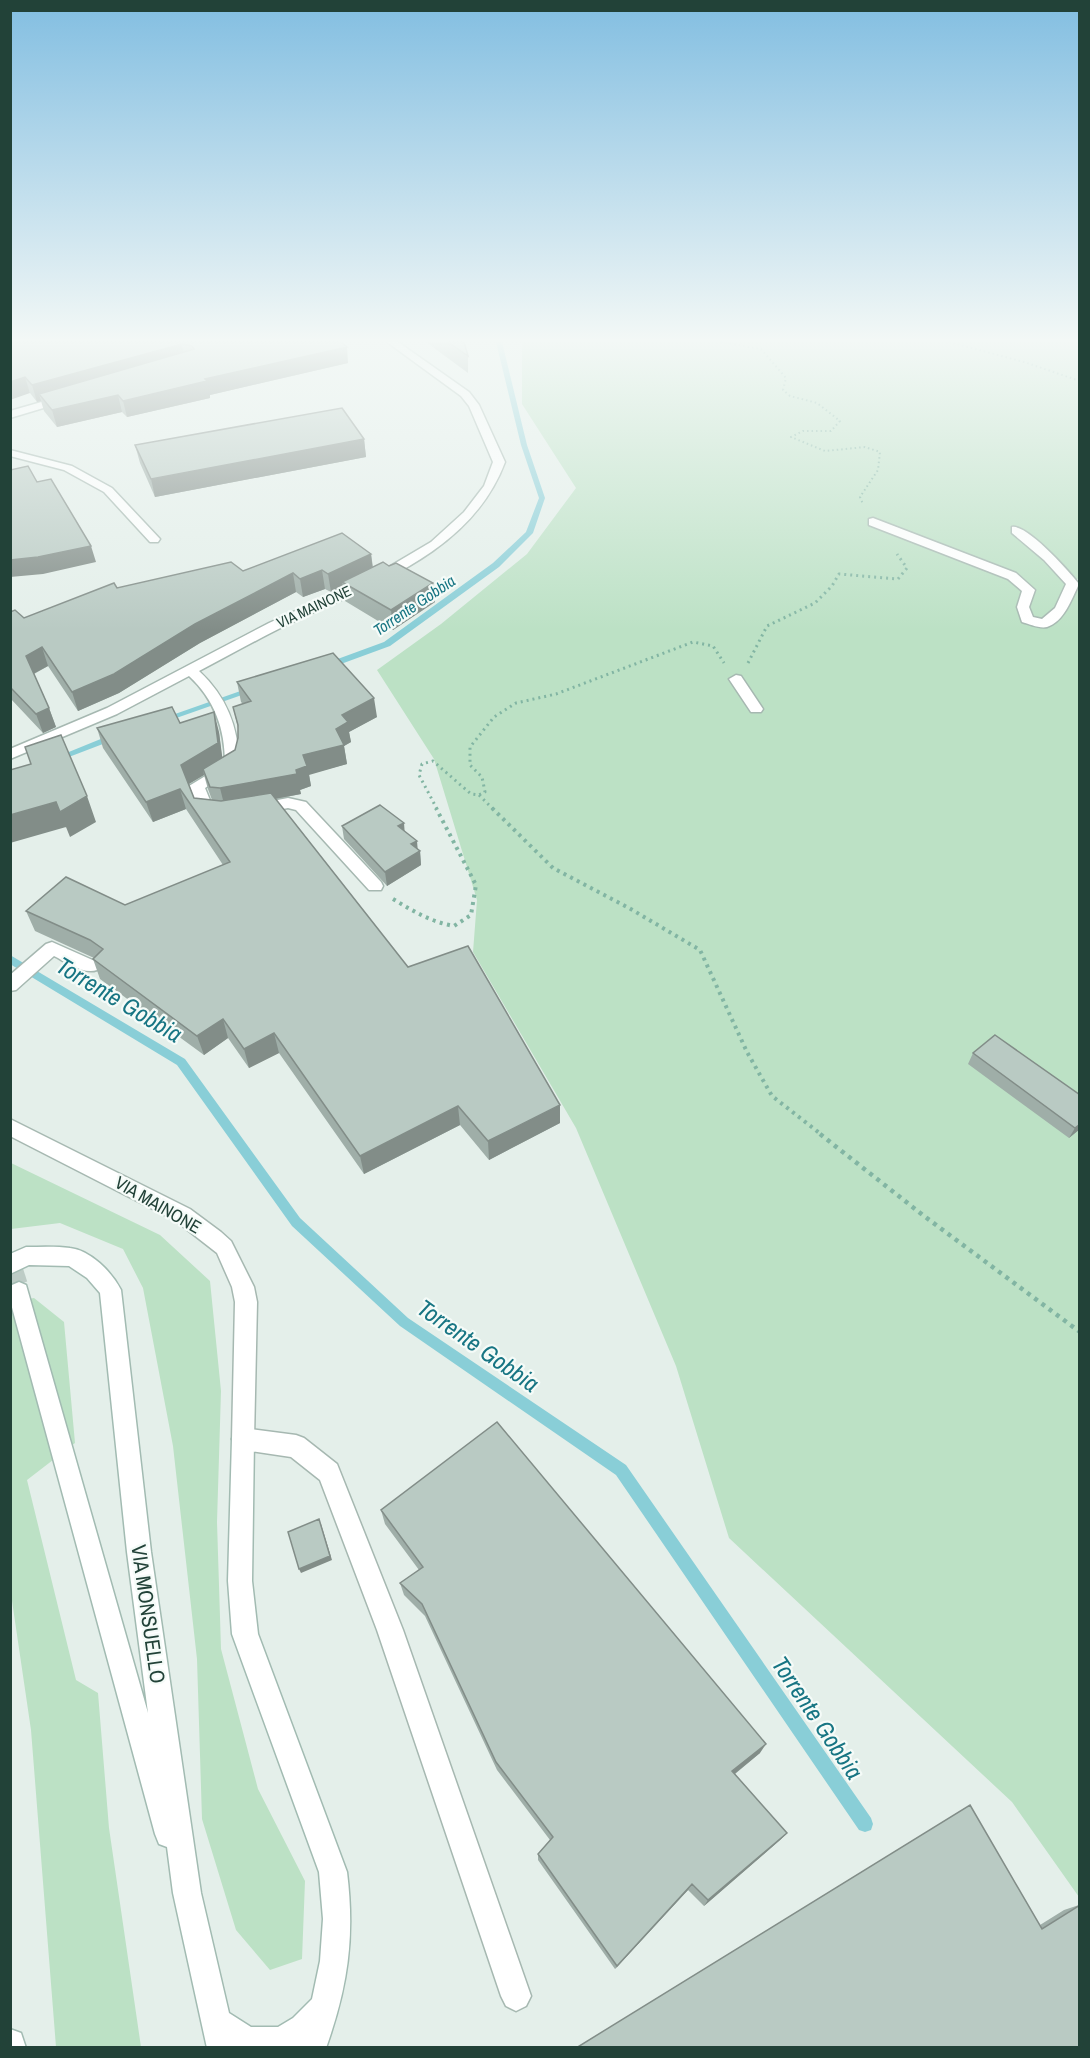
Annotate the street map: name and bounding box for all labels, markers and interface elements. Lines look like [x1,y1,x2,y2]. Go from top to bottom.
water label: Torrente Gobbia [369,569,459,641]
street label: VIA MAINONE [273,580,354,633]
water label: Torrente Gobbia [51,949,189,1049]
street label: VIA MAINONE [110,1170,206,1239]
water label: Torrente Gobbia [411,1291,546,1399]
street label: VIA MONSUELLO [124,1543,173,1685]
water label: Torrente Gobbia [765,1650,871,1785]

